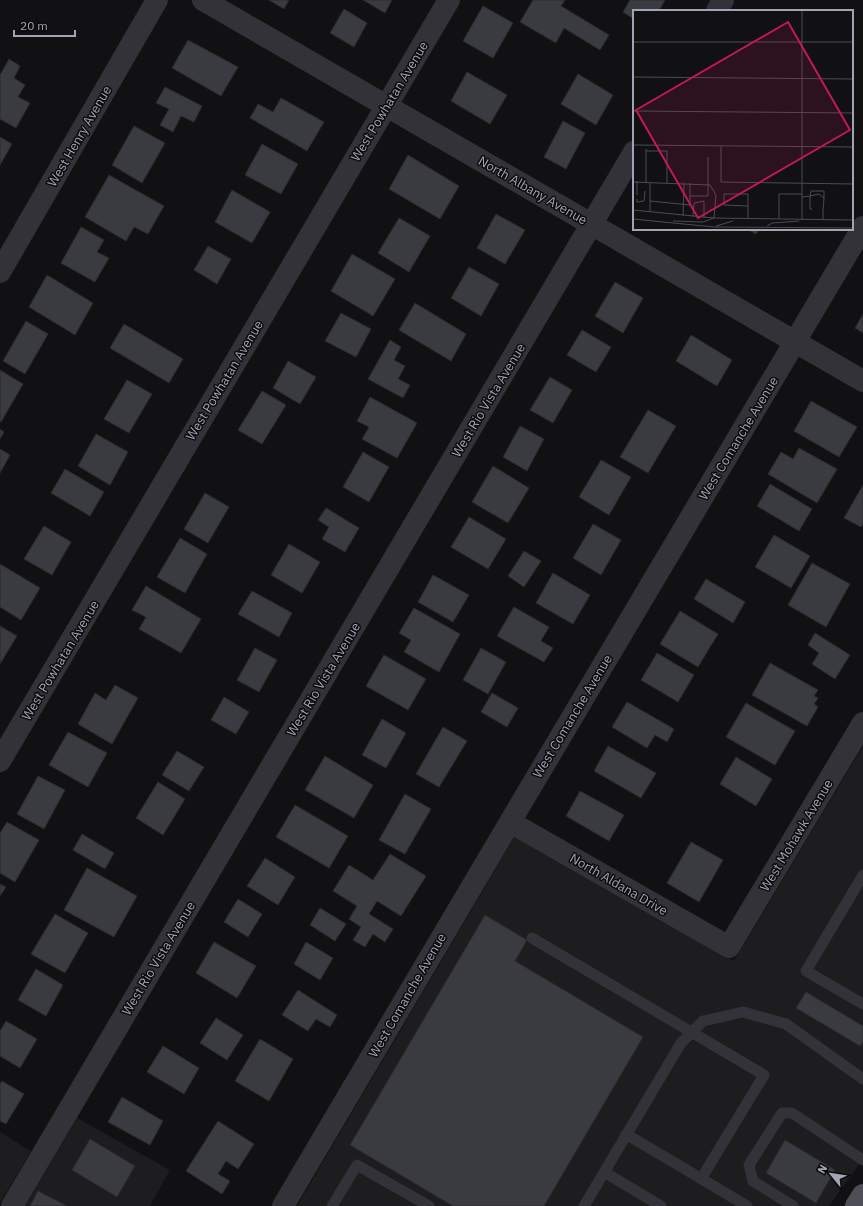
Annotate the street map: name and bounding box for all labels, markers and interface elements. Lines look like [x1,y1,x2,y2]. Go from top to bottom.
inset map [633,10,853,230]
scale bar [14,12,75,38]
text: 20 m [20,18,48,33]
street label: West Powhatan Avenue [347,38,432,164]
street label: West Henry Avenue [44,83,115,190]
street label: North Albany Avenue [475,152,590,229]
street label: West Powhatan Avenue [182,317,267,443]
street label: West Rio Vista Avenue [448,340,529,460]
street label: West Comanche Avenue [695,373,782,503]
street label: West Powhatan Avenue [18,597,103,723]
street label: West Rio Vista Avenue [283,619,364,739]
street label: West Comanche Avenue [529,651,616,781]
street label: West Mohawk Avenue [756,776,837,894]
street label: North Aldana Drive [567,850,671,919]
street label: West Rio Vista Avenue [118,898,199,1018]
street label: West Comanche Avenue [365,930,450,1061]
north arrow [811,1154,851,1194]
text: N [814,1162,830,1176]

